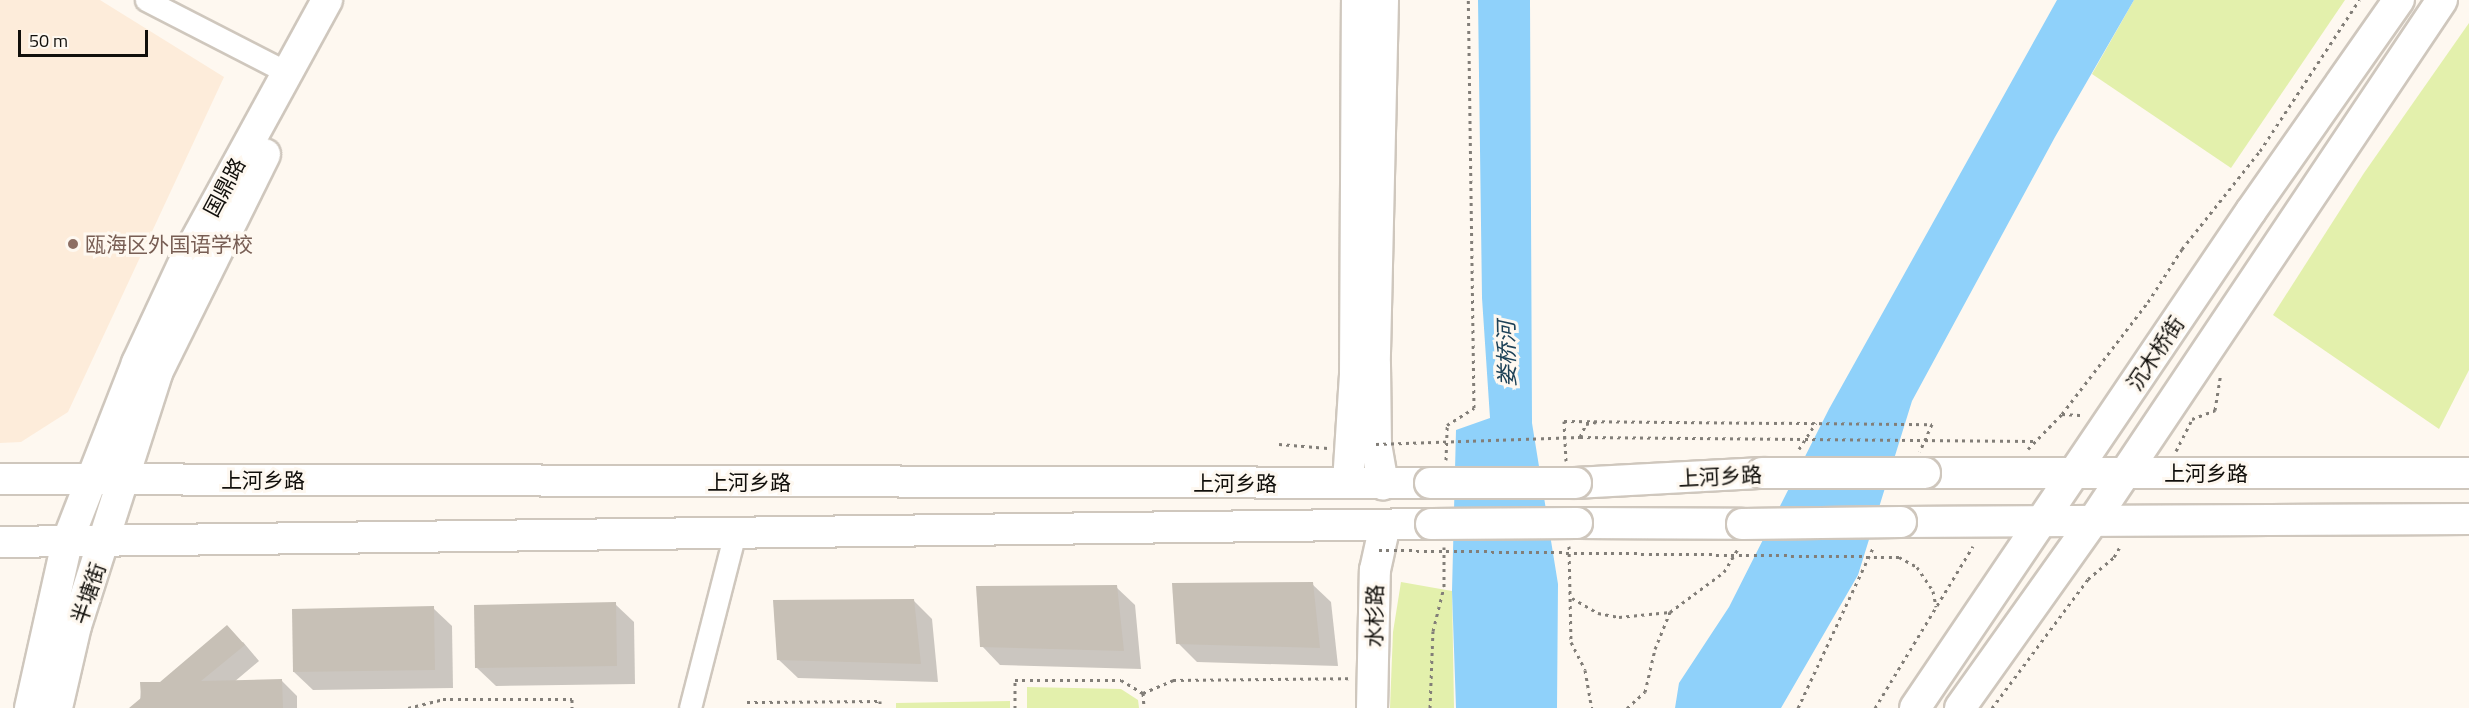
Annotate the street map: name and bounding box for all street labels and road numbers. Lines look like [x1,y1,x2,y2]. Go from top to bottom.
street label: 国鼎路 [198,153,250,221]
street label: 沉木桥街 [2121,311,2189,395]
street label: 上河乡路 [2164,460,2248,486]
street label: 上河乡路 [1677,461,1763,491]
street label: 上河乡路 [221,467,305,493]
street label: 上河乡路 [707,469,791,495]
street label: 上河乡路 [1193,470,1277,496]
street label: 半塘街 [66,559,110,627]
street label: 水杉路 [1361,584,1387,648]

